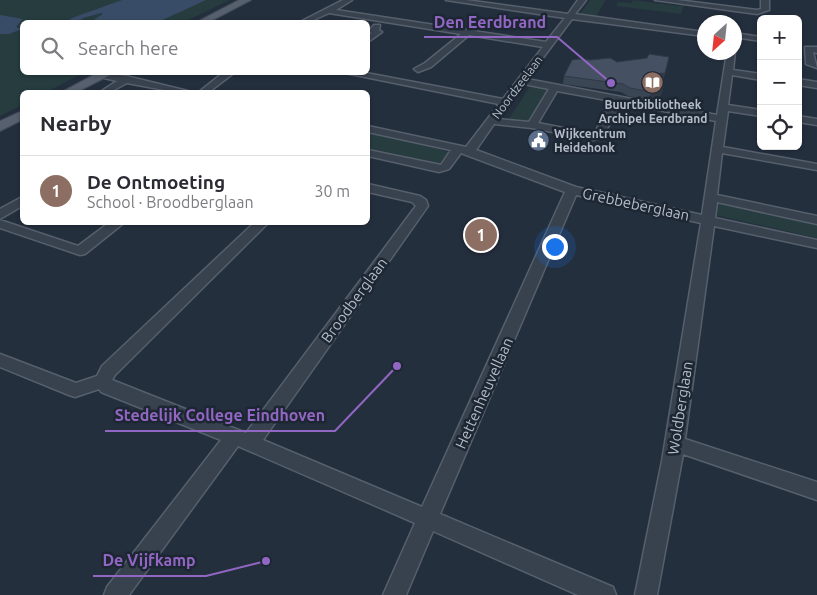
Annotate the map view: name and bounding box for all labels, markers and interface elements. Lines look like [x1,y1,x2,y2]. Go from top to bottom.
callout: Den Eerdbrand [424,6,557,37]
text: Den Eerdbrand [434,13,546,31]
north arrow [697,15,742,60]
map controls [757,15,802,150]
button: + [757,15,802,60]
search box [20,20,370,75]
icon: search [38,34,66,62]
text: Search here [78,37,178,59]
street label: Noordzeelaan [489,53,545,121]
button: − [757,60,802,105]
library icon: Buurtbibliotheek Archipel Eerdbrand [641,71,665,95]
place label: Buurtbibliotheek Archipel Eerdbrand [599,98,707,125]
button: locate [757,105,802,150]
text: Nearby [40,111,111,135]
place label: Wijkcentrum Heidehonk [554,127,626,154]
public building icon: Wijkcentrum Heidehonk [526,128,550,152]
text: De Ontmoeting [87,171,225,193]
text: 1 [51,182,61,200]
text: 30 m [314,182,350,200]
street label: Grebbeberglaan [581,184,691,224]
text: School · Broodberglaan [87,193,254,211]
pin: 1 [465,216,497,254]
your location [542,234,568,260]
street label: Broodberglaan [317,254,391,346]
street label: Hettenheuvellaan [452,335,516,451]
street label: Woldberglaan [664,360,696,456]
callout: Stedelijk College Eindhoven [105,400,335,431]
text: Stedelijk College Eindhoven [115,406,325,424]
callout: De Vijfkamp [93,545,206,576]
text: De Vijfkamp [102,551,196,569]

